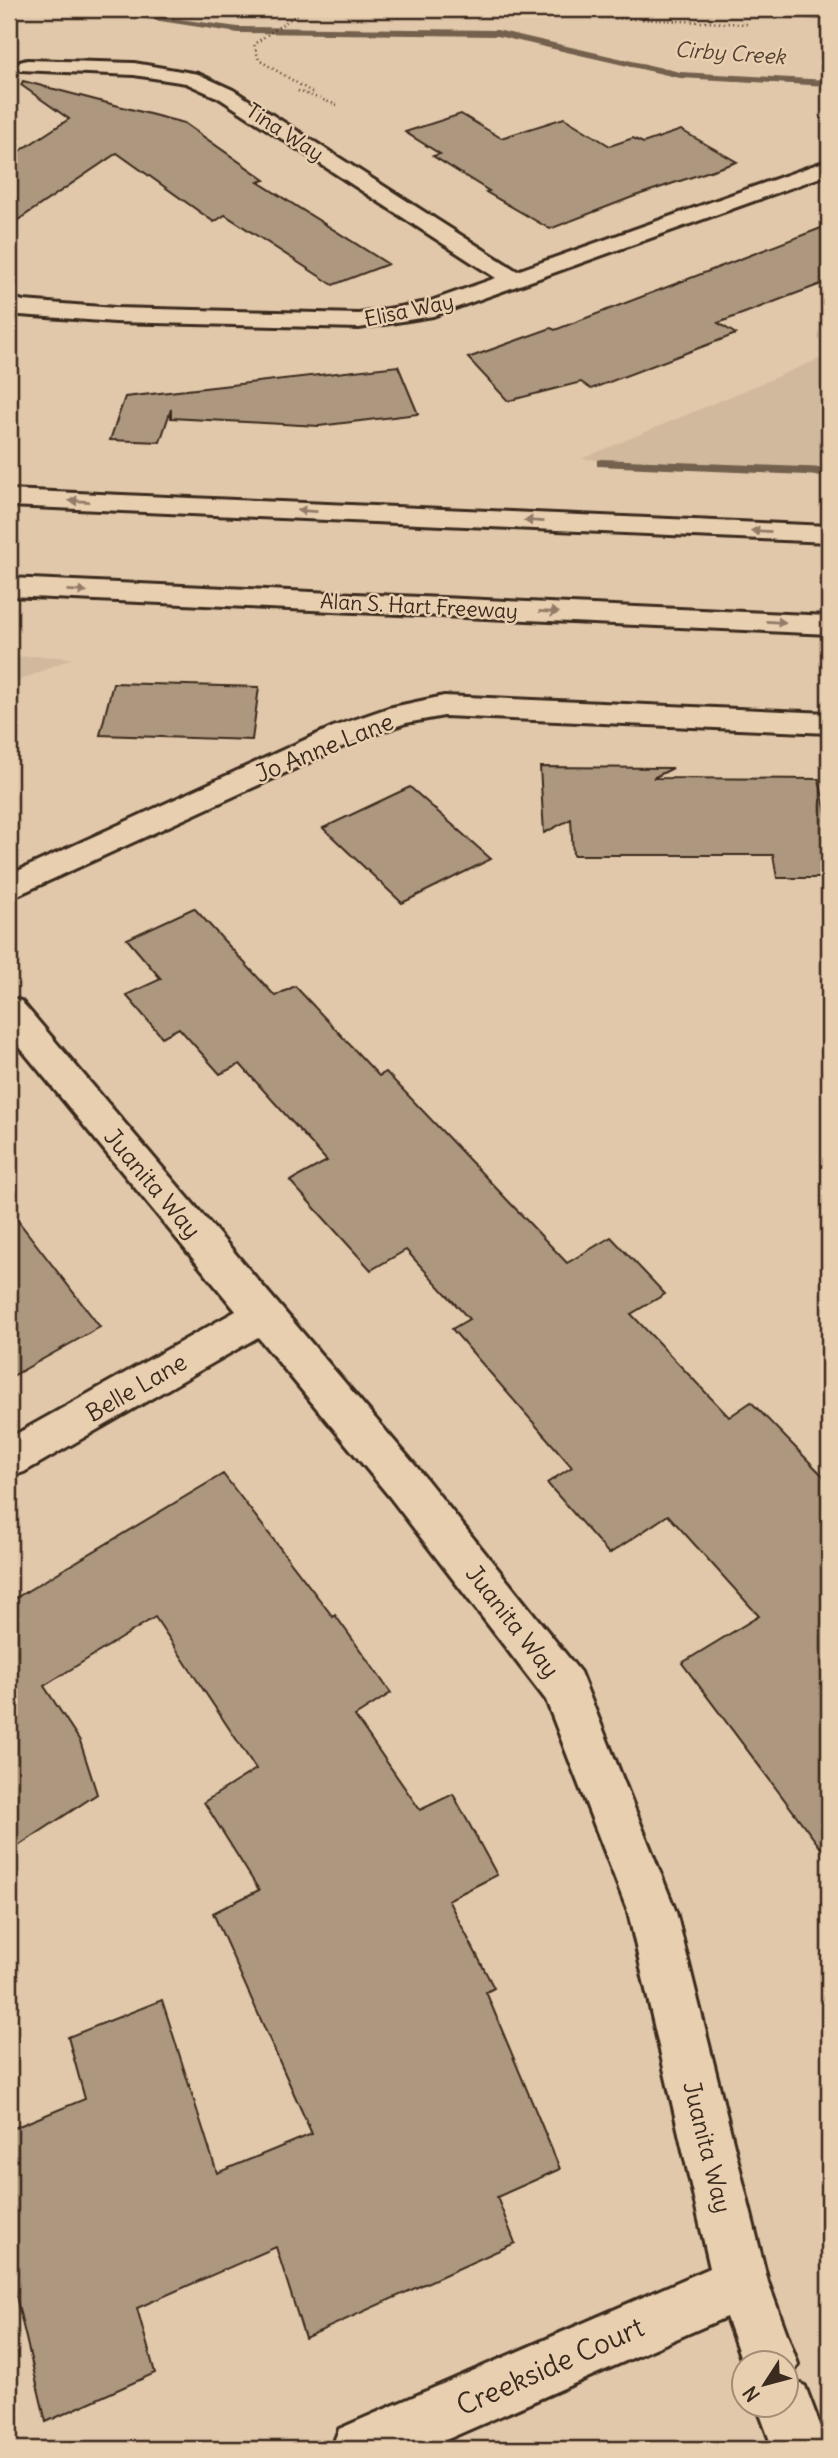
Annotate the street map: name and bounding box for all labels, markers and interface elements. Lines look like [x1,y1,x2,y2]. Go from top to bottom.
water label: Cirby Creek [674,36,787,70]
street label: Tina Way [241,97,329,167]
street label: Elisa Way [362,287,456,333]
one-way arrow [68,496,90,507]
one-way arrow [295,506,317,517]
one-way arrow [523,516,545,527]
one-way arrow [750,526,772,537]
one-way arrow [66,585,88,596]
street label: Alan S. Hart Freeway [319,587,519,625]
one-way arrow [538,607,560,618]
one-way arrow [765,617,787,628]
street label: Jo Anne Lane [250,706,398,788]
street label: Juanita Way [98,1122,208,1244]
street label: Belle Lane [80,1346,192,1428]
street label: Juanita Way [460,1559,566,1683]
street label: Juanita Way [677,2078,739,2216]
street label: Creekside Court [451,2309,649,2423]
north arrow [730,2350,800,2420]
text: N [738,2382,765,2406]

